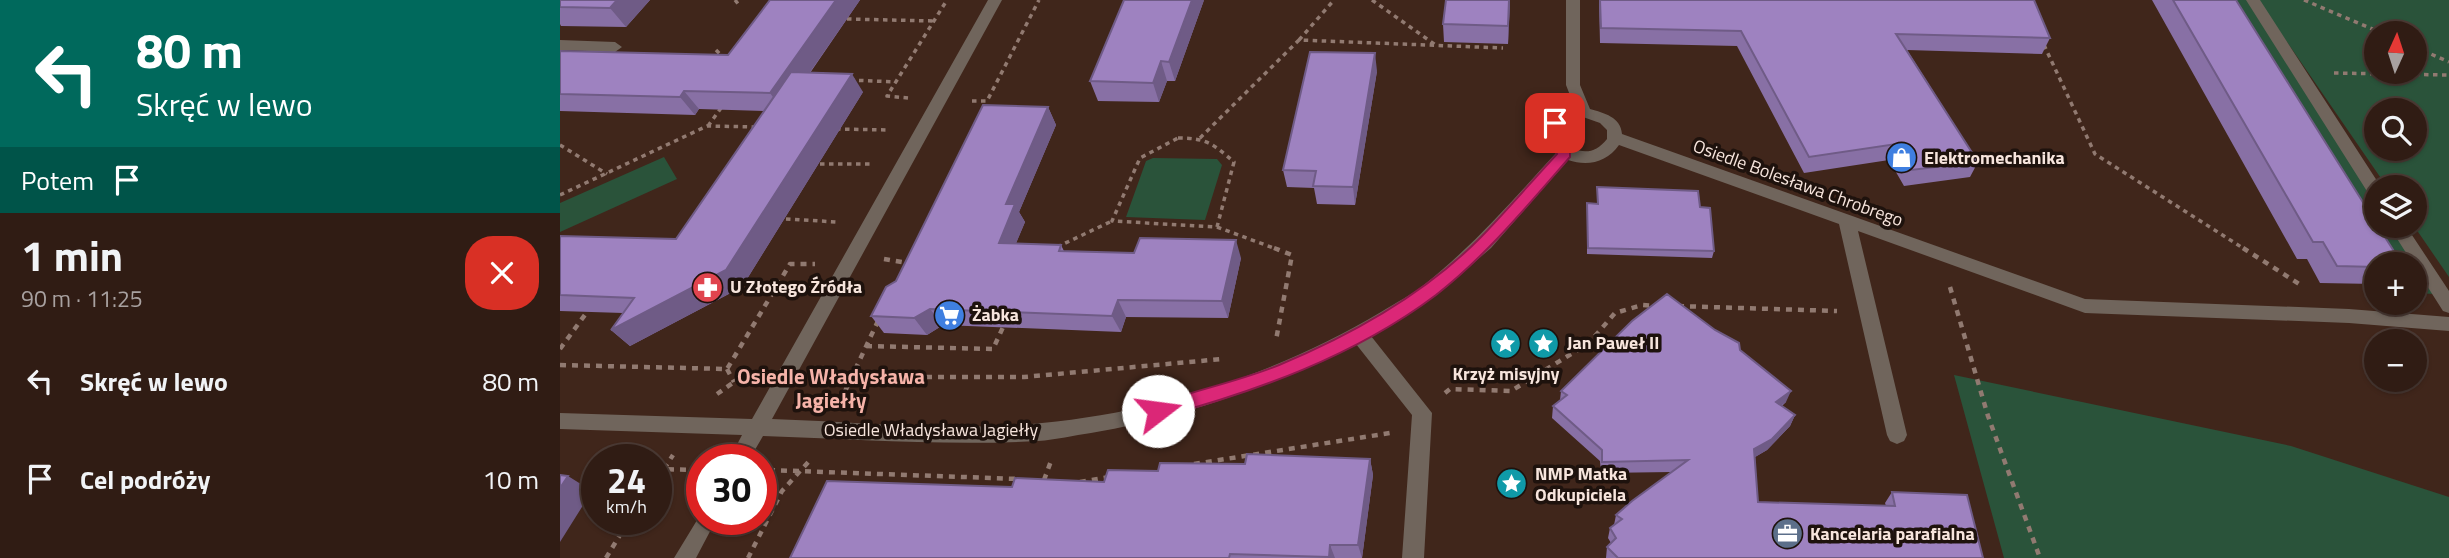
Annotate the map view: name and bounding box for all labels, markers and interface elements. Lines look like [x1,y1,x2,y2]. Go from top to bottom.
text: 80 m [136,12,243,87]
north arrow [2364,21,2427,84]
map controls [2364,21,2427,392]
icon: left [21,28,112,119]
text: Skręć w lewo [136,80,313,128]
pin [1525,93,1585,153]
button: search [2364,98,2427,161]
icon: arrive [1536,104,1574,142]
street label: Osiedle Bolesława Chrobrego [1689,132,1907,233]
shop icon: Elektromechanika [1884,141,1918,175]
place label: Elektromechanika [1924,144,2065,171]
text: Potem [21,161,94,200]
icon: arrive [108,161,146,199]
button: layers [2364,175,2427,238]
text: 1 min [21,223,123,287]
button: close [465,236,539,310]
button: + [2364,252,2427,315]
pharmacy icon: U Złotego Źródła [690,270,724,304]
place label: U Złotego Źródła [730,273,862,300]
text: 90 m · 11:25 [21,281,143,316]
supermarket icon: Żabka [932,298,966,332]
place label: Żabka [972,301,1019,328]
place icon: Jan Paweł II [1527,326,1561,360]
place icon: Krzyż misyjny [1489,327,1523,361]
place label: Jan Paweł II [1567,329,1659,356]
button: − [2364,329,2427,392]
district label: Osiedle Władysława Jagiełły [737,360,925,416]
place label: Krzyż misyjny [1452,360,1560,387]
icon: left [21,362,59,400]
text: Skręć w lewo [80,362,228,401]
text: 80 m [482,362,539,401]
position arrow [1121,374,1195,448]
street label: Osiedle Władysława Jagiełły [824,416,1039,443]
speed limit sign: 30 [686,444,777,535]
text: 24 [607,453,646,507]
icon: arrive [21,460,59,498]
text: Cel podróży [80,460,210,499]
text: 10 m [482,460,539,499]
place label: NMP Matka Odkupiciela [1535,460,1627,508]
place icon: NMP Matka Odkupiciela [1495,467,1529,501]
text: km/h [606,493,647,520]
office icon: Kancelaria parafialna [1770,517,1804,551]
place label: Kancelaria parafialna [1810,520,1975,547]

